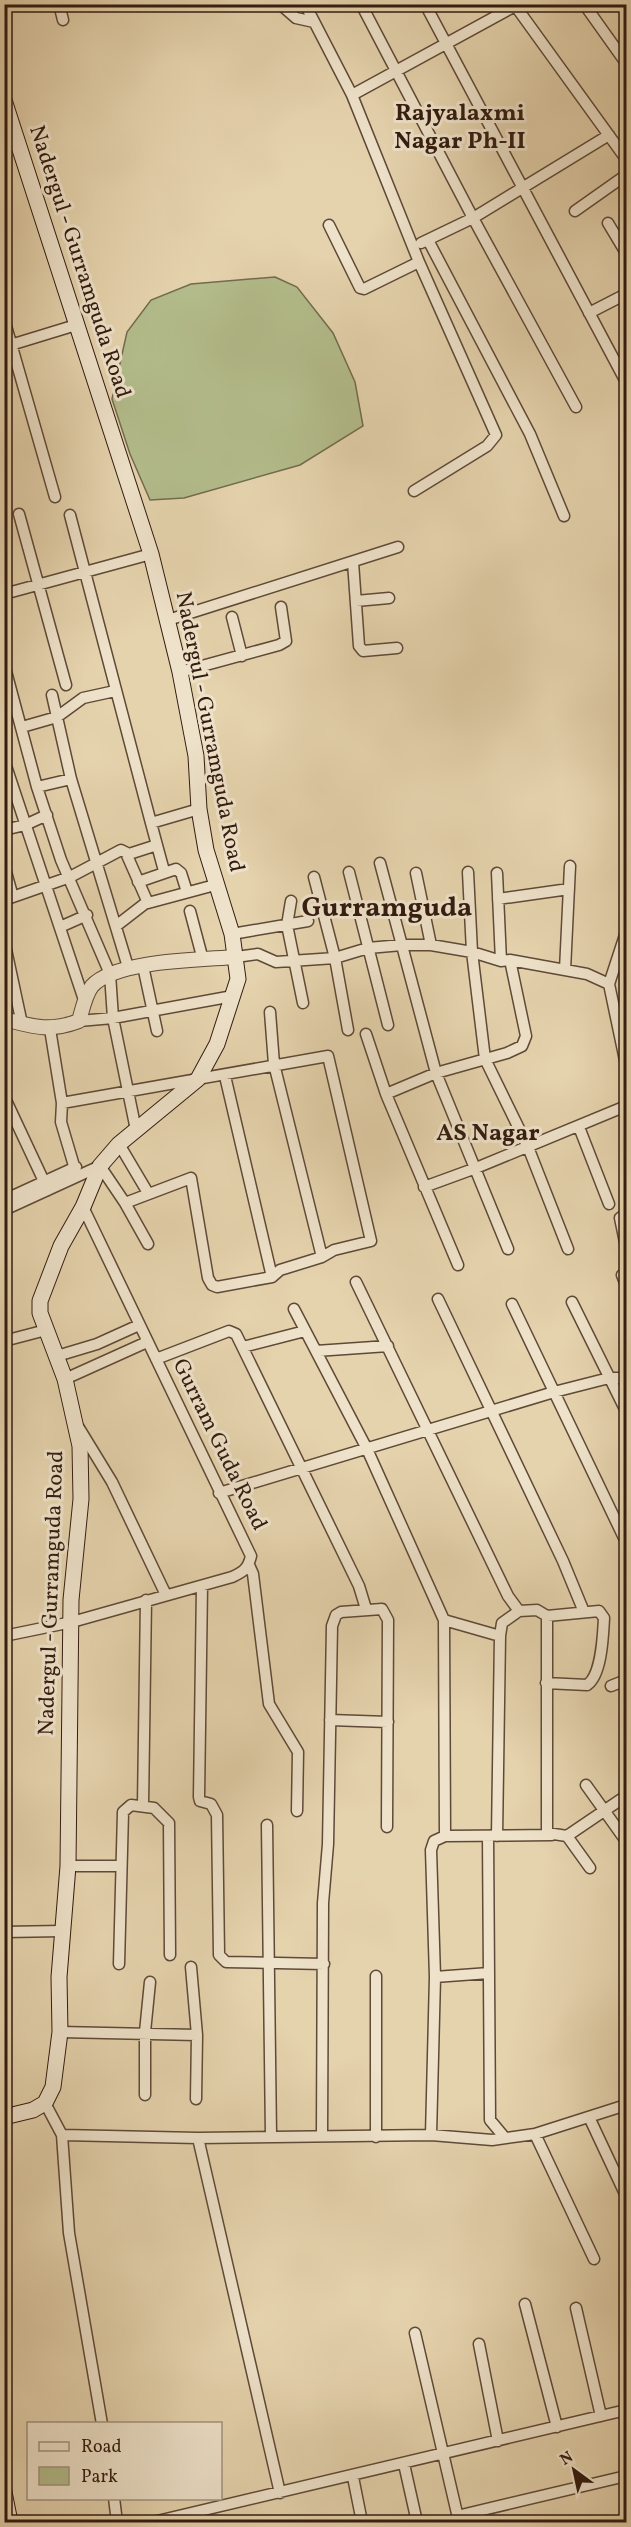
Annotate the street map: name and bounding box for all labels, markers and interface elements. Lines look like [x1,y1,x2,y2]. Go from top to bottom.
district label: Rajyalaxmi Nagar Ph-II [394,97,526,159]
street label: Nadergul - Gurramguda Road [20,122,138,402]
street label: Nadergul - Gurramguda Road [167,589,251,875]
district label: Gurramguda [302,889,472,928]
district label: AS Nagar [436,1117,540,1151]
street label: Gurram Guda Road [164,1354,274,1536]
street label: Nadergul - Gurramguda Road [32,1450,72,1736]
legend [27,2422,222,2500]
text: Road [81,2435,122,2460]
north arrow [544,2440,604,2500]
text: N [556,2447,578,2471]
text: Park [81,2465,118,2490]

